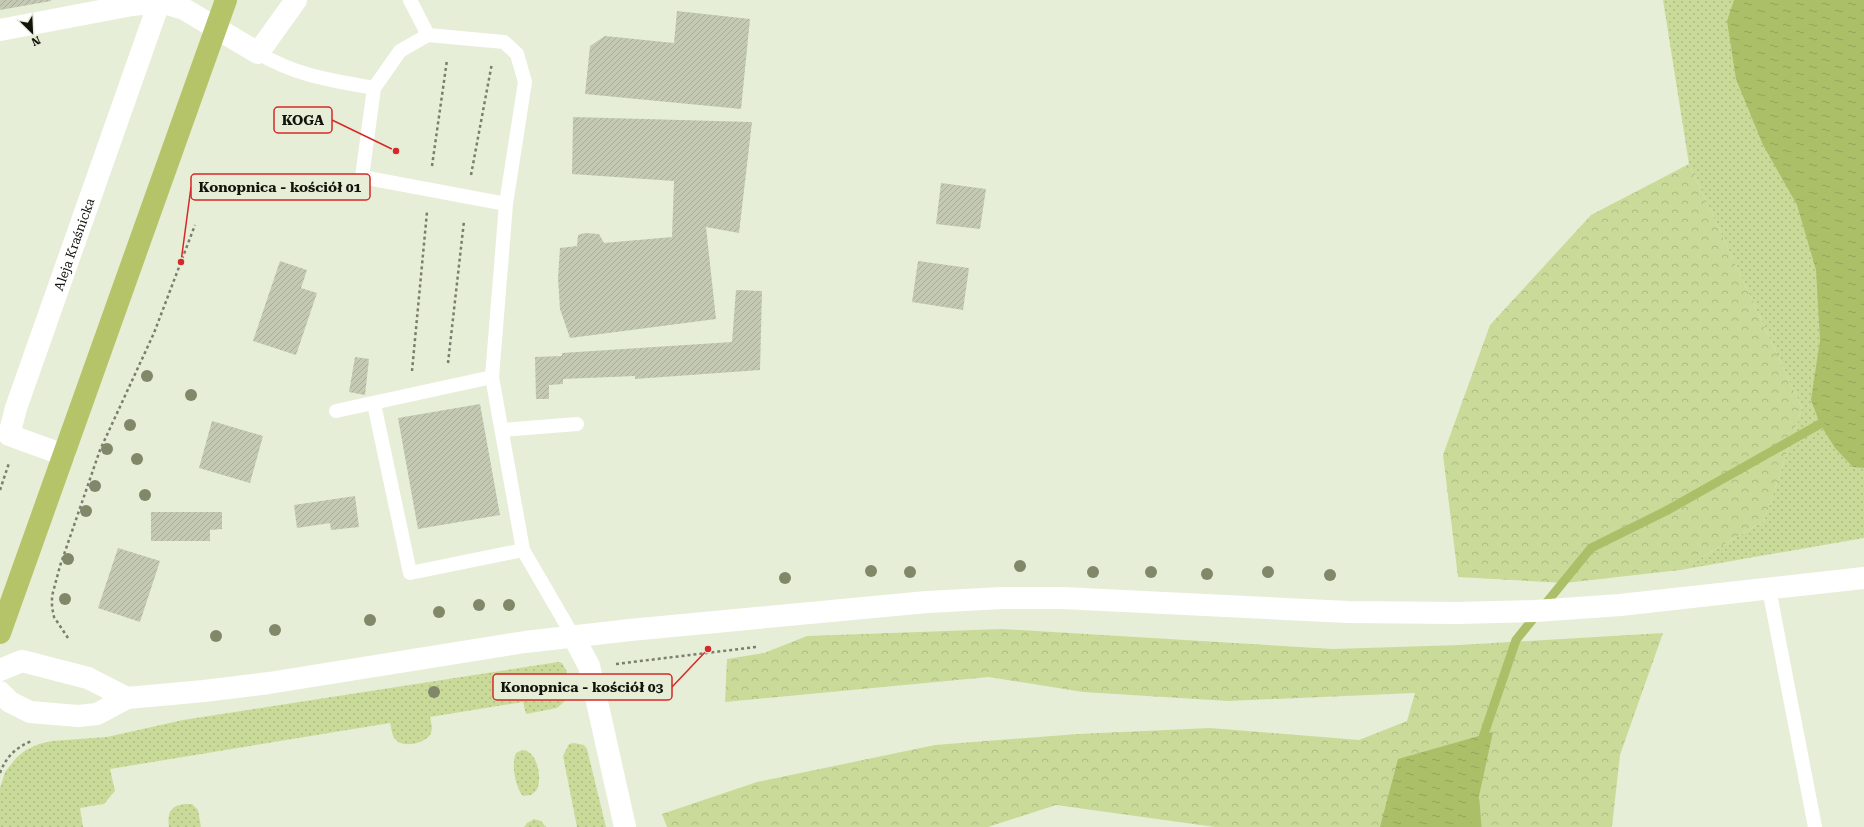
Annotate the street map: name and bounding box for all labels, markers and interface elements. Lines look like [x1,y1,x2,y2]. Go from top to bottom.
north arrow [12,12,52,52]
text: N [29,33,42,49]
callout: KOGA [274,107,332,133]
text: KOGA [282,112,324,128]
callout: Konopnica - kościół 01 [191,174,370,200]
text: Konopnica - kościół 01 [199,179,362,195]
street label: Aleja Kraśnicka [51,196,97,293]
callout: Konopnica - kościół 03 [493,674,672,700]
text: Konopnica - kościół 03 [501,679,664,695]

